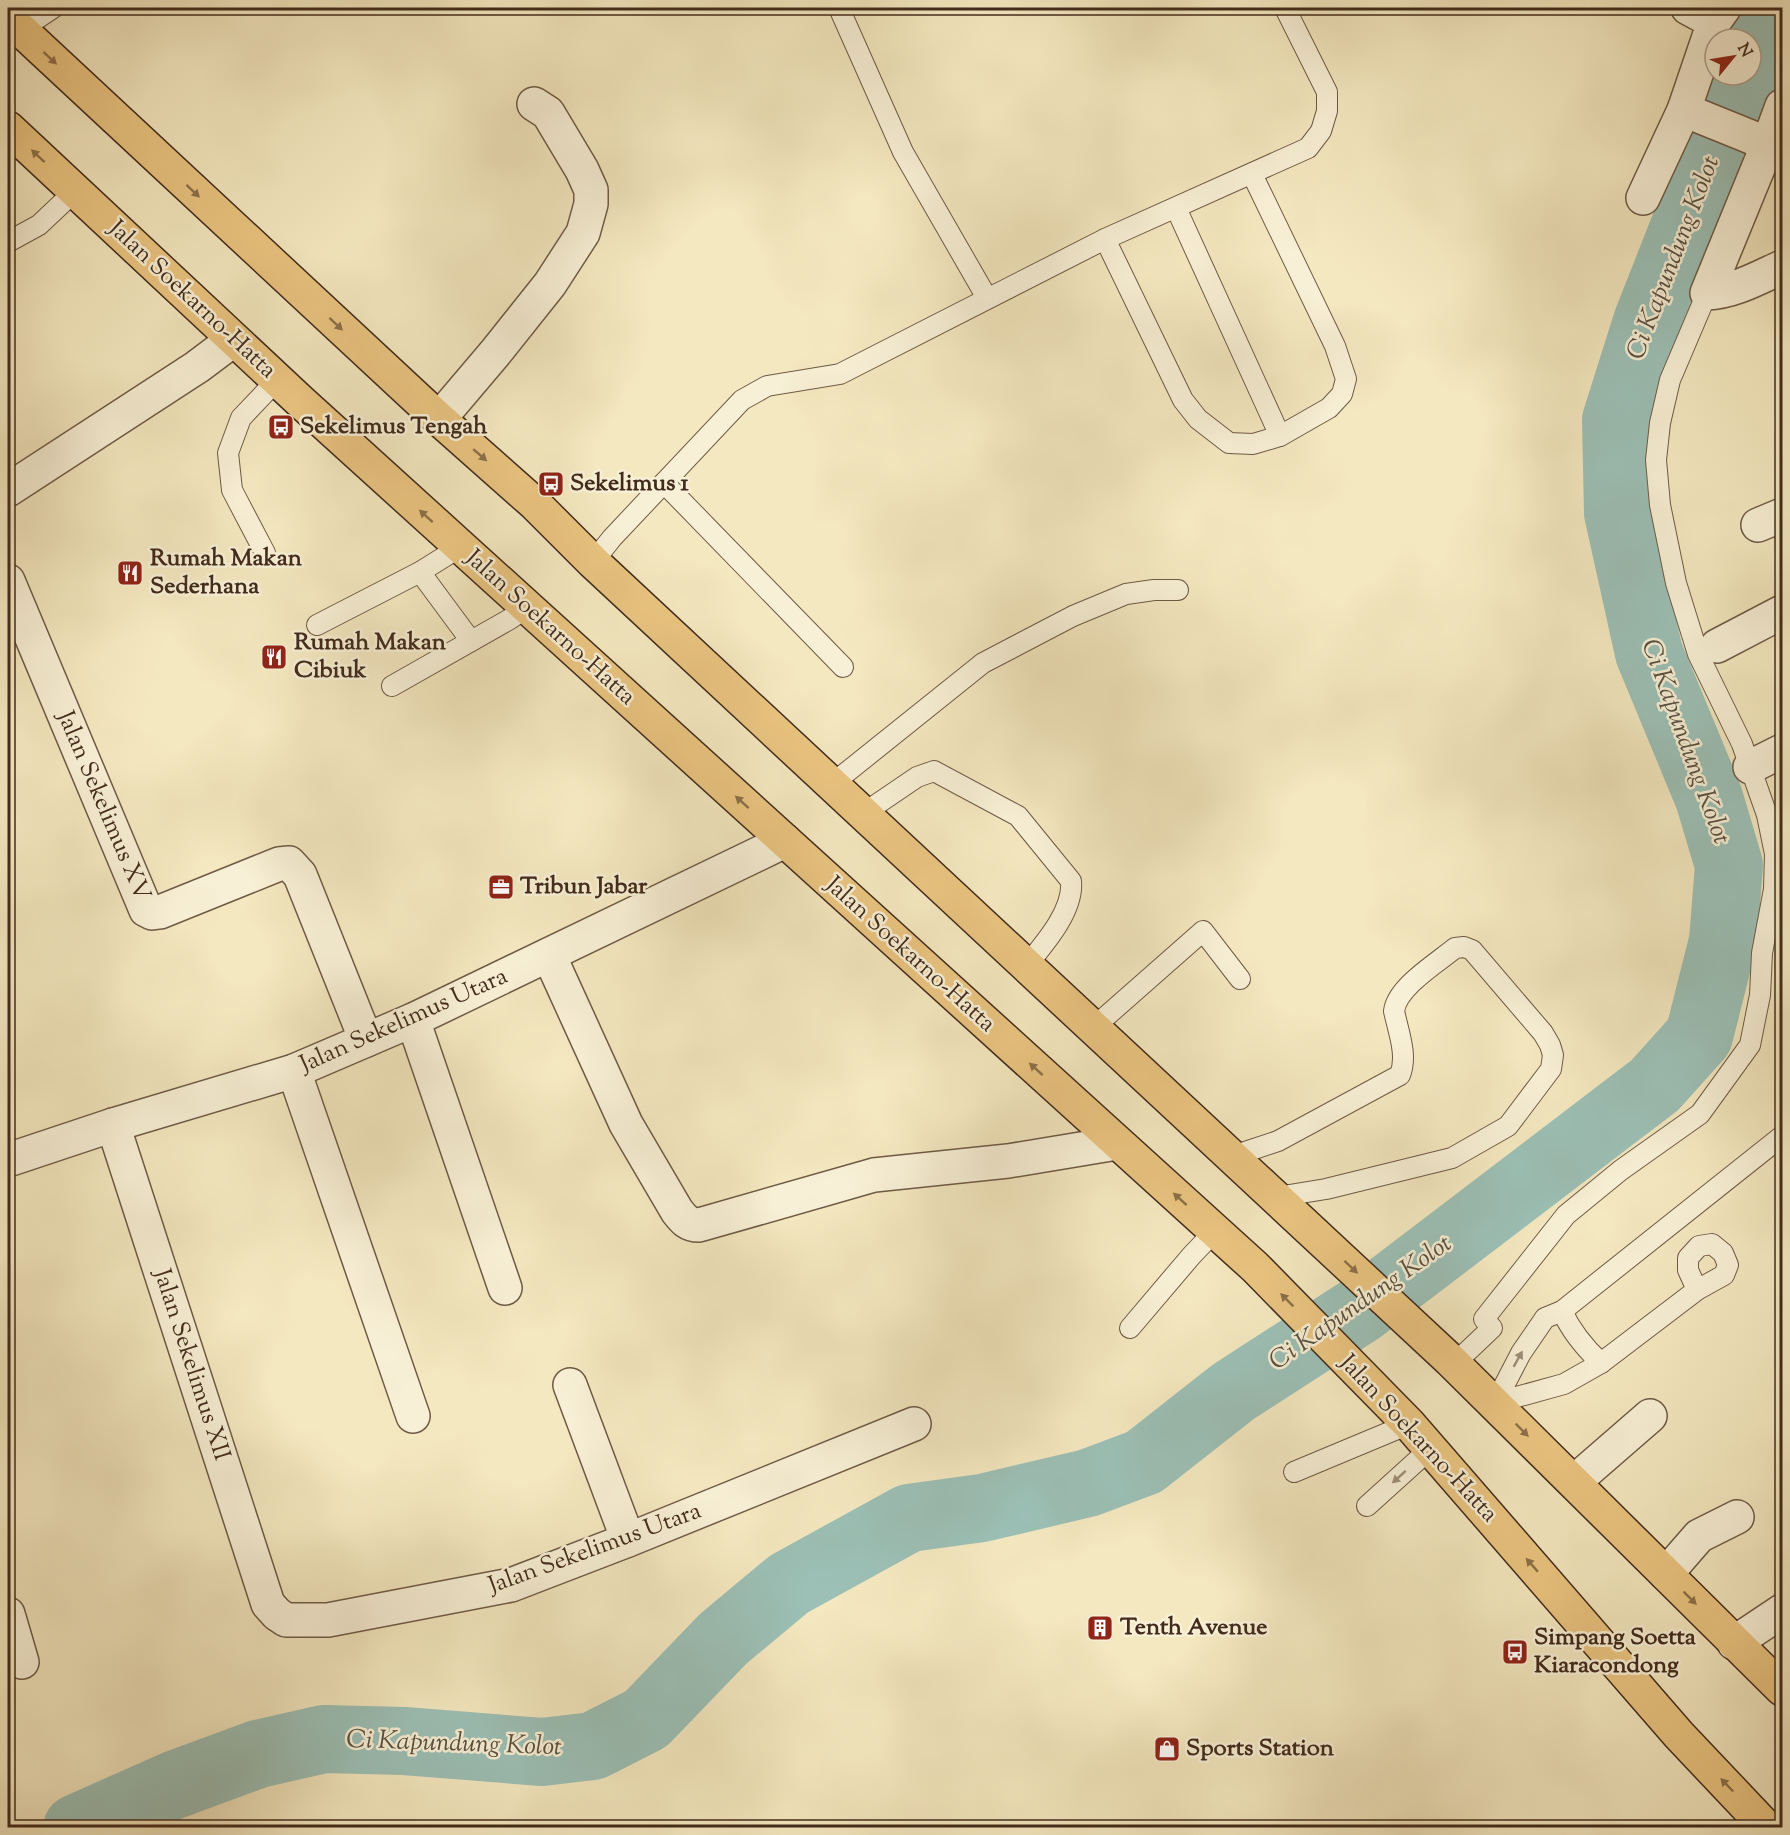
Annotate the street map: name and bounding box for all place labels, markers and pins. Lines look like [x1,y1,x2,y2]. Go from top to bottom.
place label: Sekelimus Tengah [300,410,488,444]
bus stop icon: Sekelimus Tengah [266,412,296,442]
place label: Sekelimus 1 [570,467,690,501]
bus stop icon: Sekelimus 1 [536,469,566,499]
place label: Rumah Makan Sederhana [150,542,303,604]
restaurant icon: Rumah Makan Sederhana [115,558,145,588]
place label: Rumah Makan Cibiuk [294,626,447,688]
restaurant icon: Rumah Makan Cibiuk [259,642,289,672]
place label: Tribun Jabar [520,870,648,904]
office icon: Tribun Jabar [486,872,516,902]
place label: Tenth Avenue [1120,1611,1267,1645]
building icon: Tenth Avenue [1085,1613,1115,1643]
place label: Simpang Soetta Kiaracondong [1534,1621,1697,1683]
bus stop icon: Simpang Soetta Kiaracondong [1500,1637,1530,1667]
place label: Sports Station [1186,1732,1335,1766]
shop icon: Sports Station [1152,1734,1182,1764]

